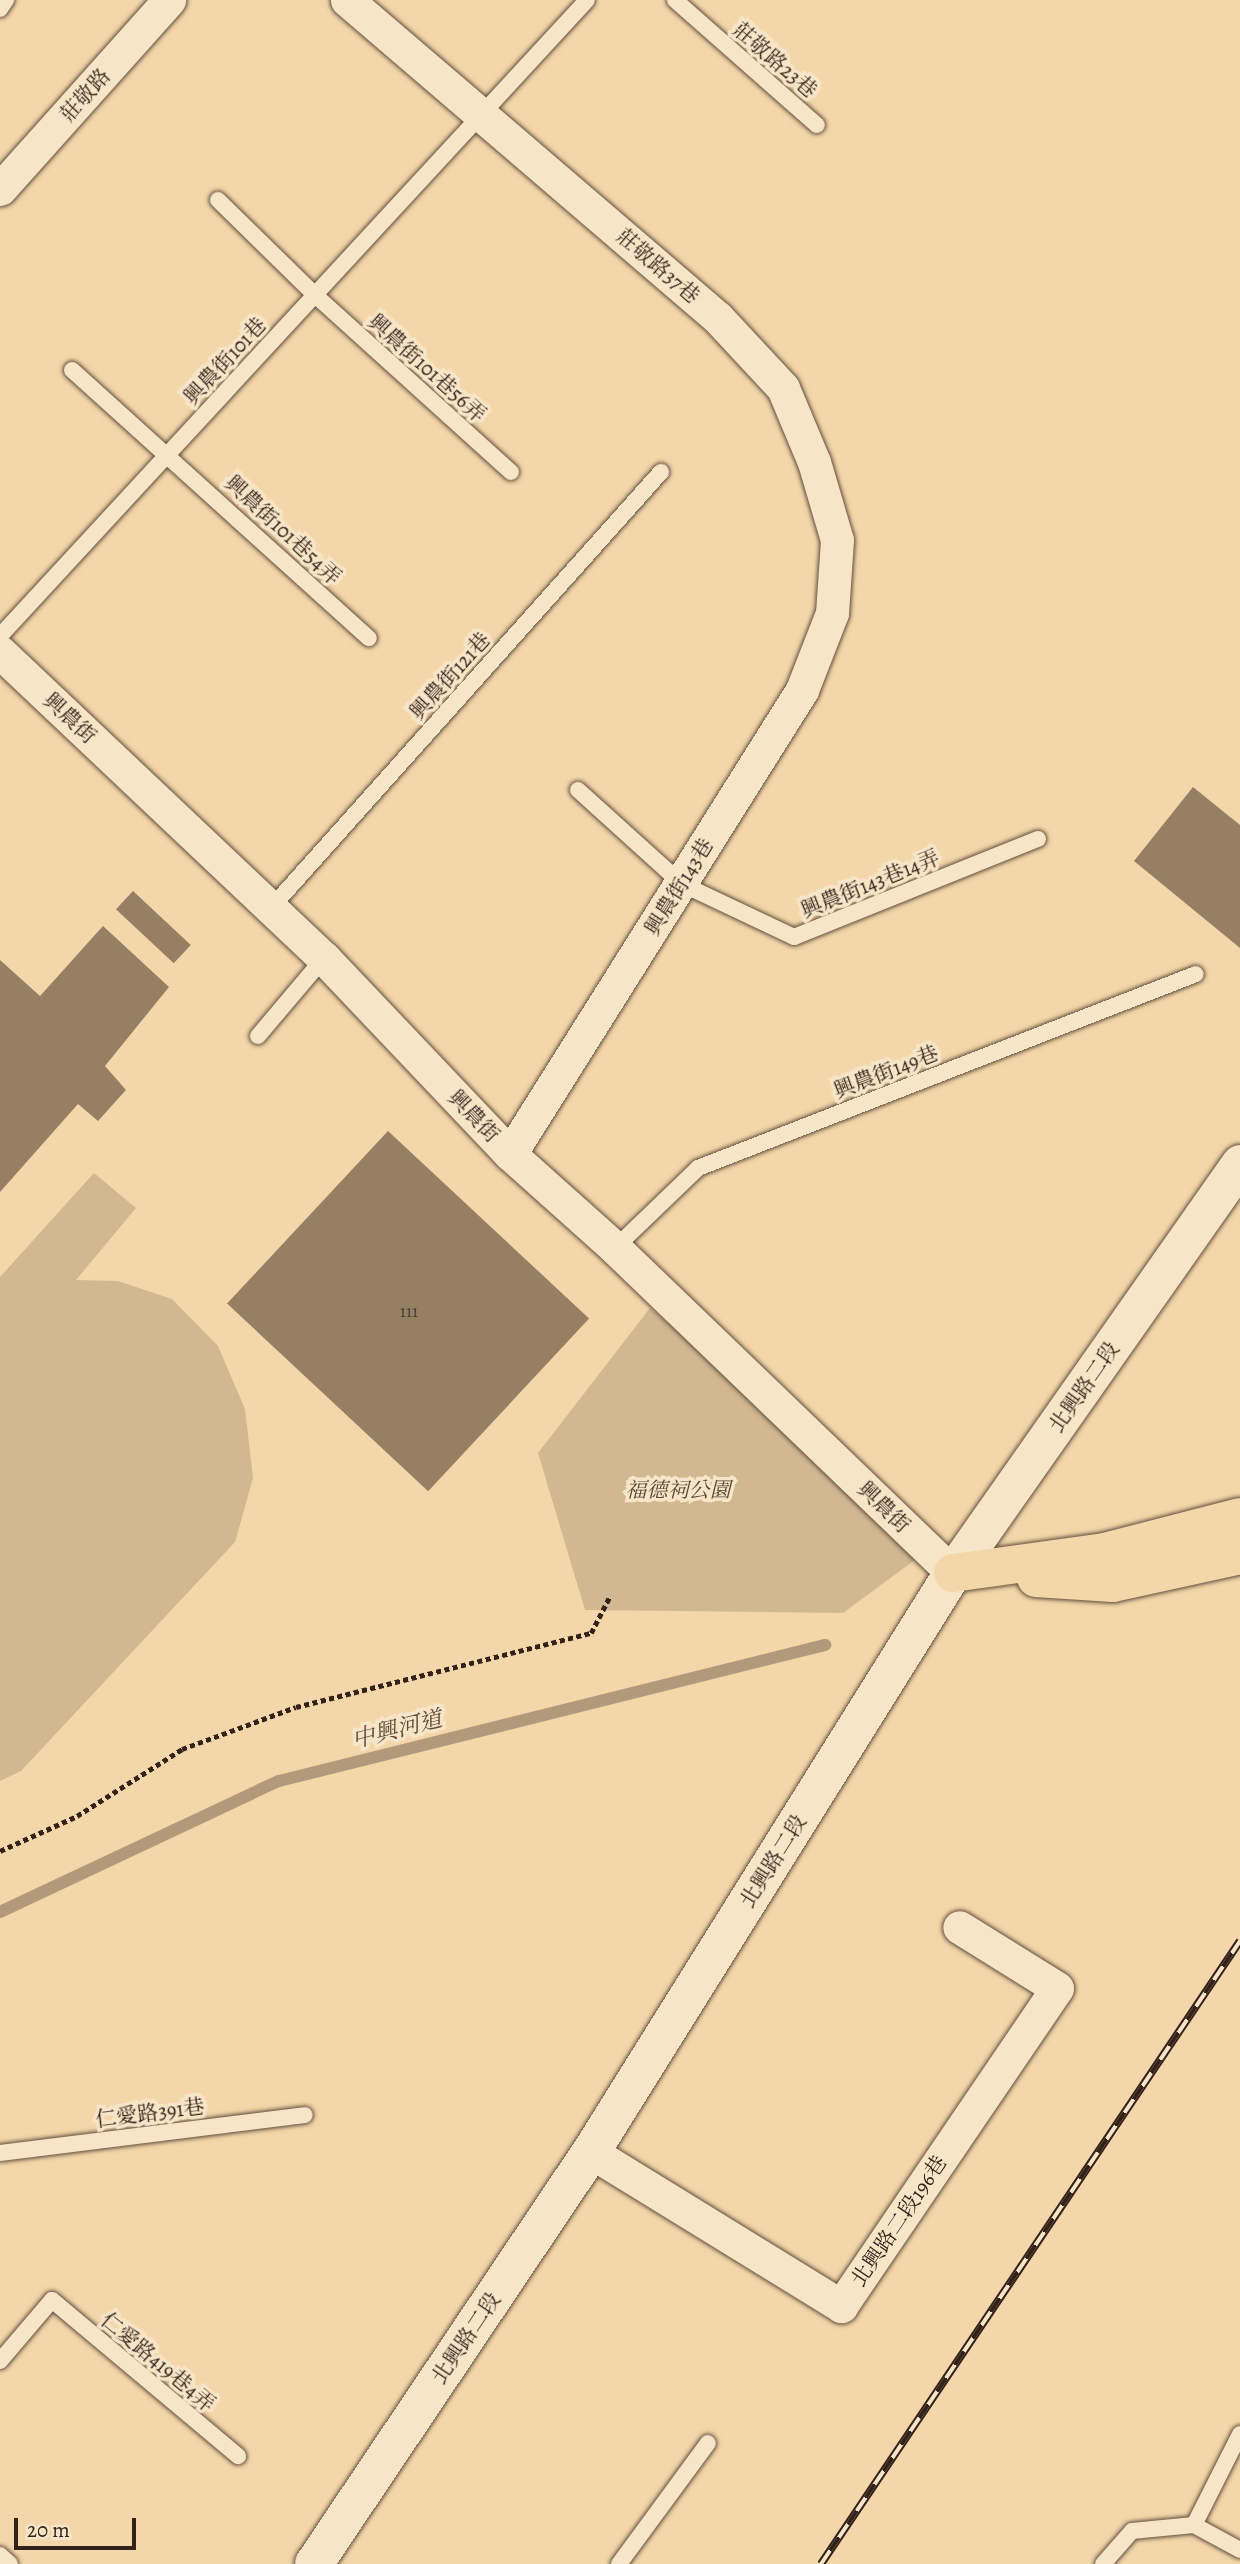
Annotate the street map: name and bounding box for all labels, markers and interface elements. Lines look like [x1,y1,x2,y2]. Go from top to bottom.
street label: 莊敬路23巷 [728,17,822,103]
street label: 莊敬路 [55,63,115,127]
street label: 莊敬路37巷 [611,223,705,309]
street label: 興農街101巷56弄 [363,309,491,427]
street label: 興農街101巷 [178,312,272,410]
street label: 興農街101巷54弄 [220,470,346,590]
street label: 興農街121巷 [404,627,496,725]
street label: 興農街 [38,687,102,749]
street label: 興農街143巷 [639,834,719,940]
street label: 興農街143巷14弄 [797,845,943,923]
street label: 興農街149巷 [830,1040,942,1104]
street label: 興農街 [443,1085,505,1147]
house number: 111 [400,1300,418,1322]
street label: 北興路二段 [1044,1337,1124,1437]
street label: 興農街 [853,1476,915,1538]
park label: 福德祠公園 [626,1477,730,1503]
water label: 中興河道 [349,1705,445,1755]
street label: 北興路二段 [734,1810,812,1912]
street label: 仁愛路391巷 [94,2094,206,2132]
street label: 北興路二段196巷 [846,2151,952,2291]
street label: 北興路二段 [426,2287,506,2389]
street label: 仁愛路419巷4弄 [96,2307,220,2417]
scale bar [18,2504,140,2548]
text: 20 m [27,2516,70,2544]

